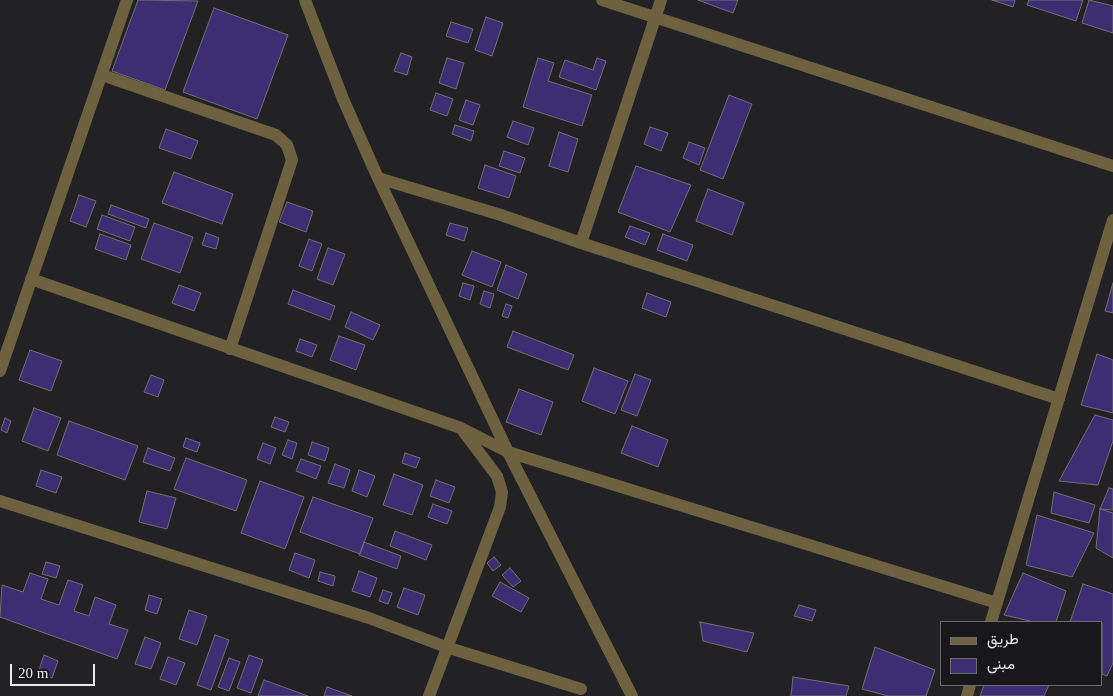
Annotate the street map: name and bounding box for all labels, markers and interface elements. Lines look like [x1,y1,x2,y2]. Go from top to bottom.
legend [940,621,1103,686]
text: طريق [987,631,1019,647]
scale bar [12,654,98,686]
text: مبنى [987,656,1015,672]
text: 20 m [18,665,48,681]

